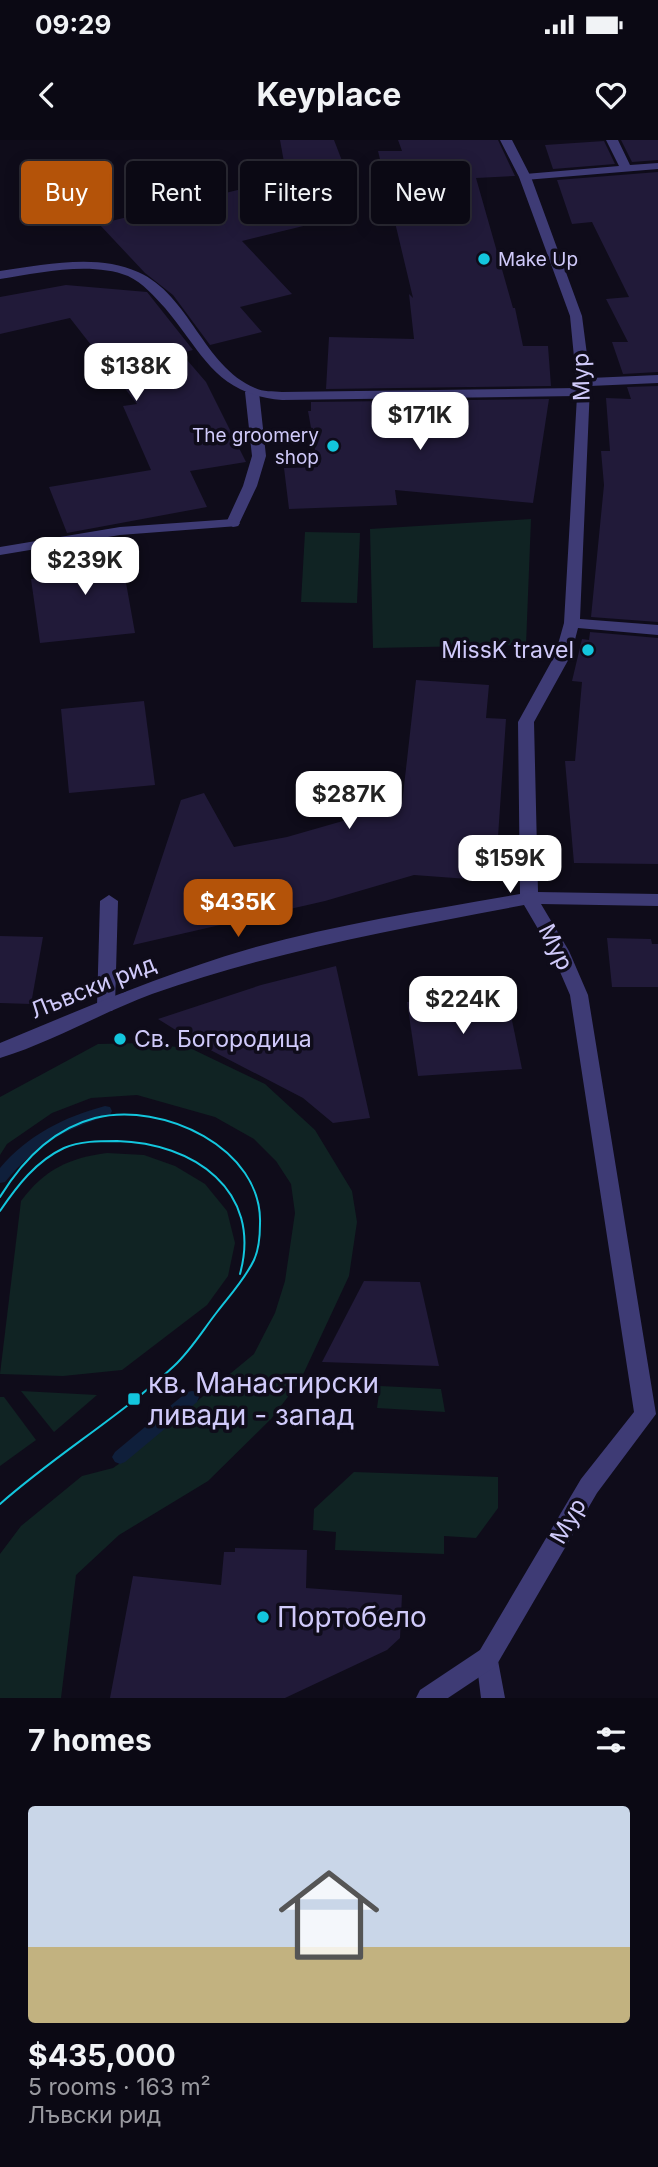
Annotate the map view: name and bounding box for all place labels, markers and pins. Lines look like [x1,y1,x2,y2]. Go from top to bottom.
place label: Make Up [498,248,578,271]
marker: Make Up [476,251,492,267]
pin: $138K [87,344,185,403]
pin: $171K [371,392,469,452]
place label: The groomery shop [192,424,319,469]
marker: The groomery shop [325,438,341,454]
pin: $239K [36,538,134,597]
place label: MissK travel [441,636,574,664]
marker: MissK travel [580,642,596,658]
pin: $287K [300,772,398,831]
pin: $159K [461,836,559,895]
pin: $435K [189,880,287,939]
pin: $224K [414,976,512,1036]
place label: Св. Богородица [134,1025,312,1053]
marker: Св. Богородица [112,1031,128,1047]
place label: кв. Манастирски ливади - запад [148,1366,379,1432]
marker: кв. Манастирски ливади - запад [126,1391,142,1407]
place label: Портобело [277,1600,427,1634]
marker: Портобело [255,1609,271,1625]

